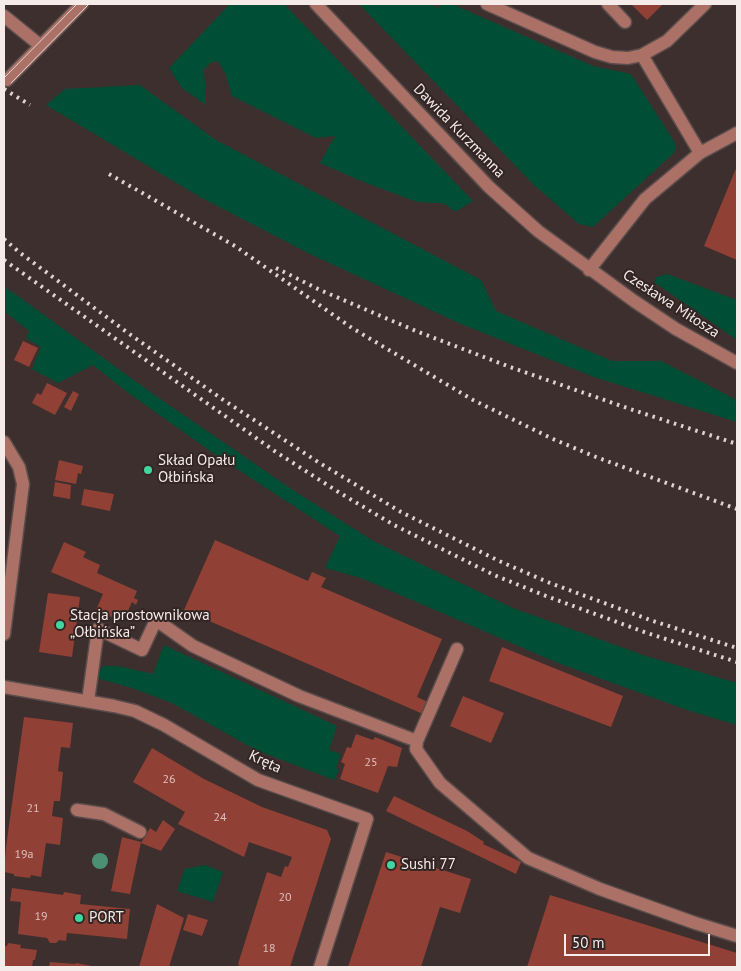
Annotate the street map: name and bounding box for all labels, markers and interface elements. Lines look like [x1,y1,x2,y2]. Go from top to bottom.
street label: Dawida Kurzmanna [409,80,509,182]
street label: Czesława Miłosza [619,266,723,342]
place label: Skład Opału Ołbińska [158,452,235,487]
marker: Skład Opału Ołbińska [142,464,154,476]
place label: Stacja prostownikowa „Ołbińska” [70,607,210,642]
marker: Stacja prostownikowa „Ołbińska” [54,619,66,631]
street label: Kręta [246,747,284,777]
house number: 25 [364,756,378,770]
house number: 26 [162,773,176,787]
house number: 21 [26,802,40,816]
house number: 24 [213,811,227,825]
house number: 19a [14,848,34,862]
place label: Sushi 77 [401,856,456,874]
marker: Sushi 77 [385,859,397,871]
house number: 20 [278,891,292,905]
place label: PORT [89,909,124,927]
house number: 19 [34,910,48,924]
marker: PORT [73,912,85,924]
scale bar [566,924,712,956]
text: 50 m [572,933,605,952]
house number: 18 [262,942,276,956]

